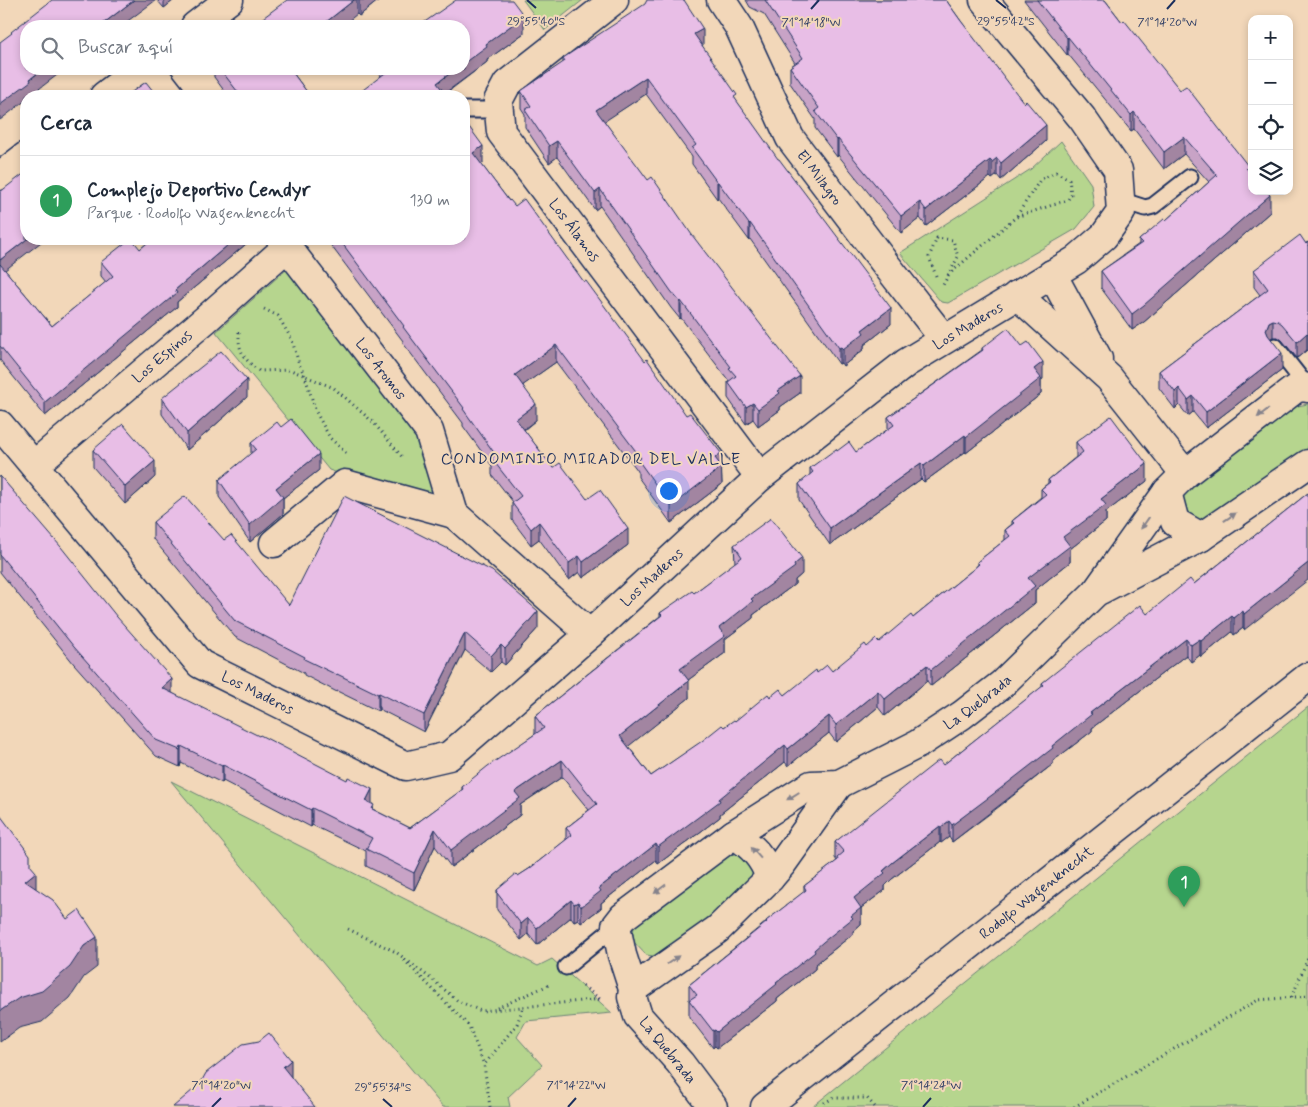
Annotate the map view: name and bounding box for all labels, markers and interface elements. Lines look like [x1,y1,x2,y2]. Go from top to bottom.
text: 29°55'40"S [507,14,565,30]
text: 29°55'42"S [977,14,1035,30]
text: 71°14'18"W [782,15,841,31]
text: 71°14'20"W [1137,15,1197,31]
map controls [1248,15,1293,195]
button: + [1248,15,1293,60]
search box [20,20,470,75]
icon: search [38,34,66,62]
text: Buscar aquí [78,35,173,60]
button: − [1248,60,1293,105]
button: locate [1248,105,1293,150]
text: Cerca [40,109,93,137]
street label: El Milagro [792,146,847,210]
button: layers [1248,150,1293,195]
text: Complejo Deportivo Cendyr [87,178,310,203]
text: 1 [52,190,60,211]
text: 130 m [409,190,450,211]
street label: Los Álamos [544,195,604,266]
text: Parque · Rodolfo Wagenknecht [87,203,295,224]
street label: Los Maderos [930,297,1007,355]
street label: Los Espinos [129,326,197,388]
street label: Los Aromos [350,334,411,405]
one-way arrow [1257,408,1270,419]
district label: CONDOMINIO MIRADOR DEL VALLE [441,449,741,470]
your location [656,478,682,504]
one-way arrow [1223,512,1237,522]
one-way arrow [1140,516,1150,530]
street label: Los Maderos [617,544,688,612]
street label: Los Maderos [218,667,297,720]
street label: La Quebrada [940,671,1017,735]
one-way arrow [787,792,800,801]
street label: Rodolfo Wagenknecht [976,841,1098,944]
one-way arrow [750,848,762,860]
pin: 1 [1168,866,1200,907]
one-way arrow [654,884,667,895]
one-way arrow [666,955,679,965]
street label: La Quebrada [634,1013,700,1088]
text: 71°14'20"W [191,1078,251,1094]
text: 71°14'22"W [546,1078,606,1094]
text: 71°14'24"W [901,1078,961,1094]
text: 29°55'34"S [355,1080,412,1096]

